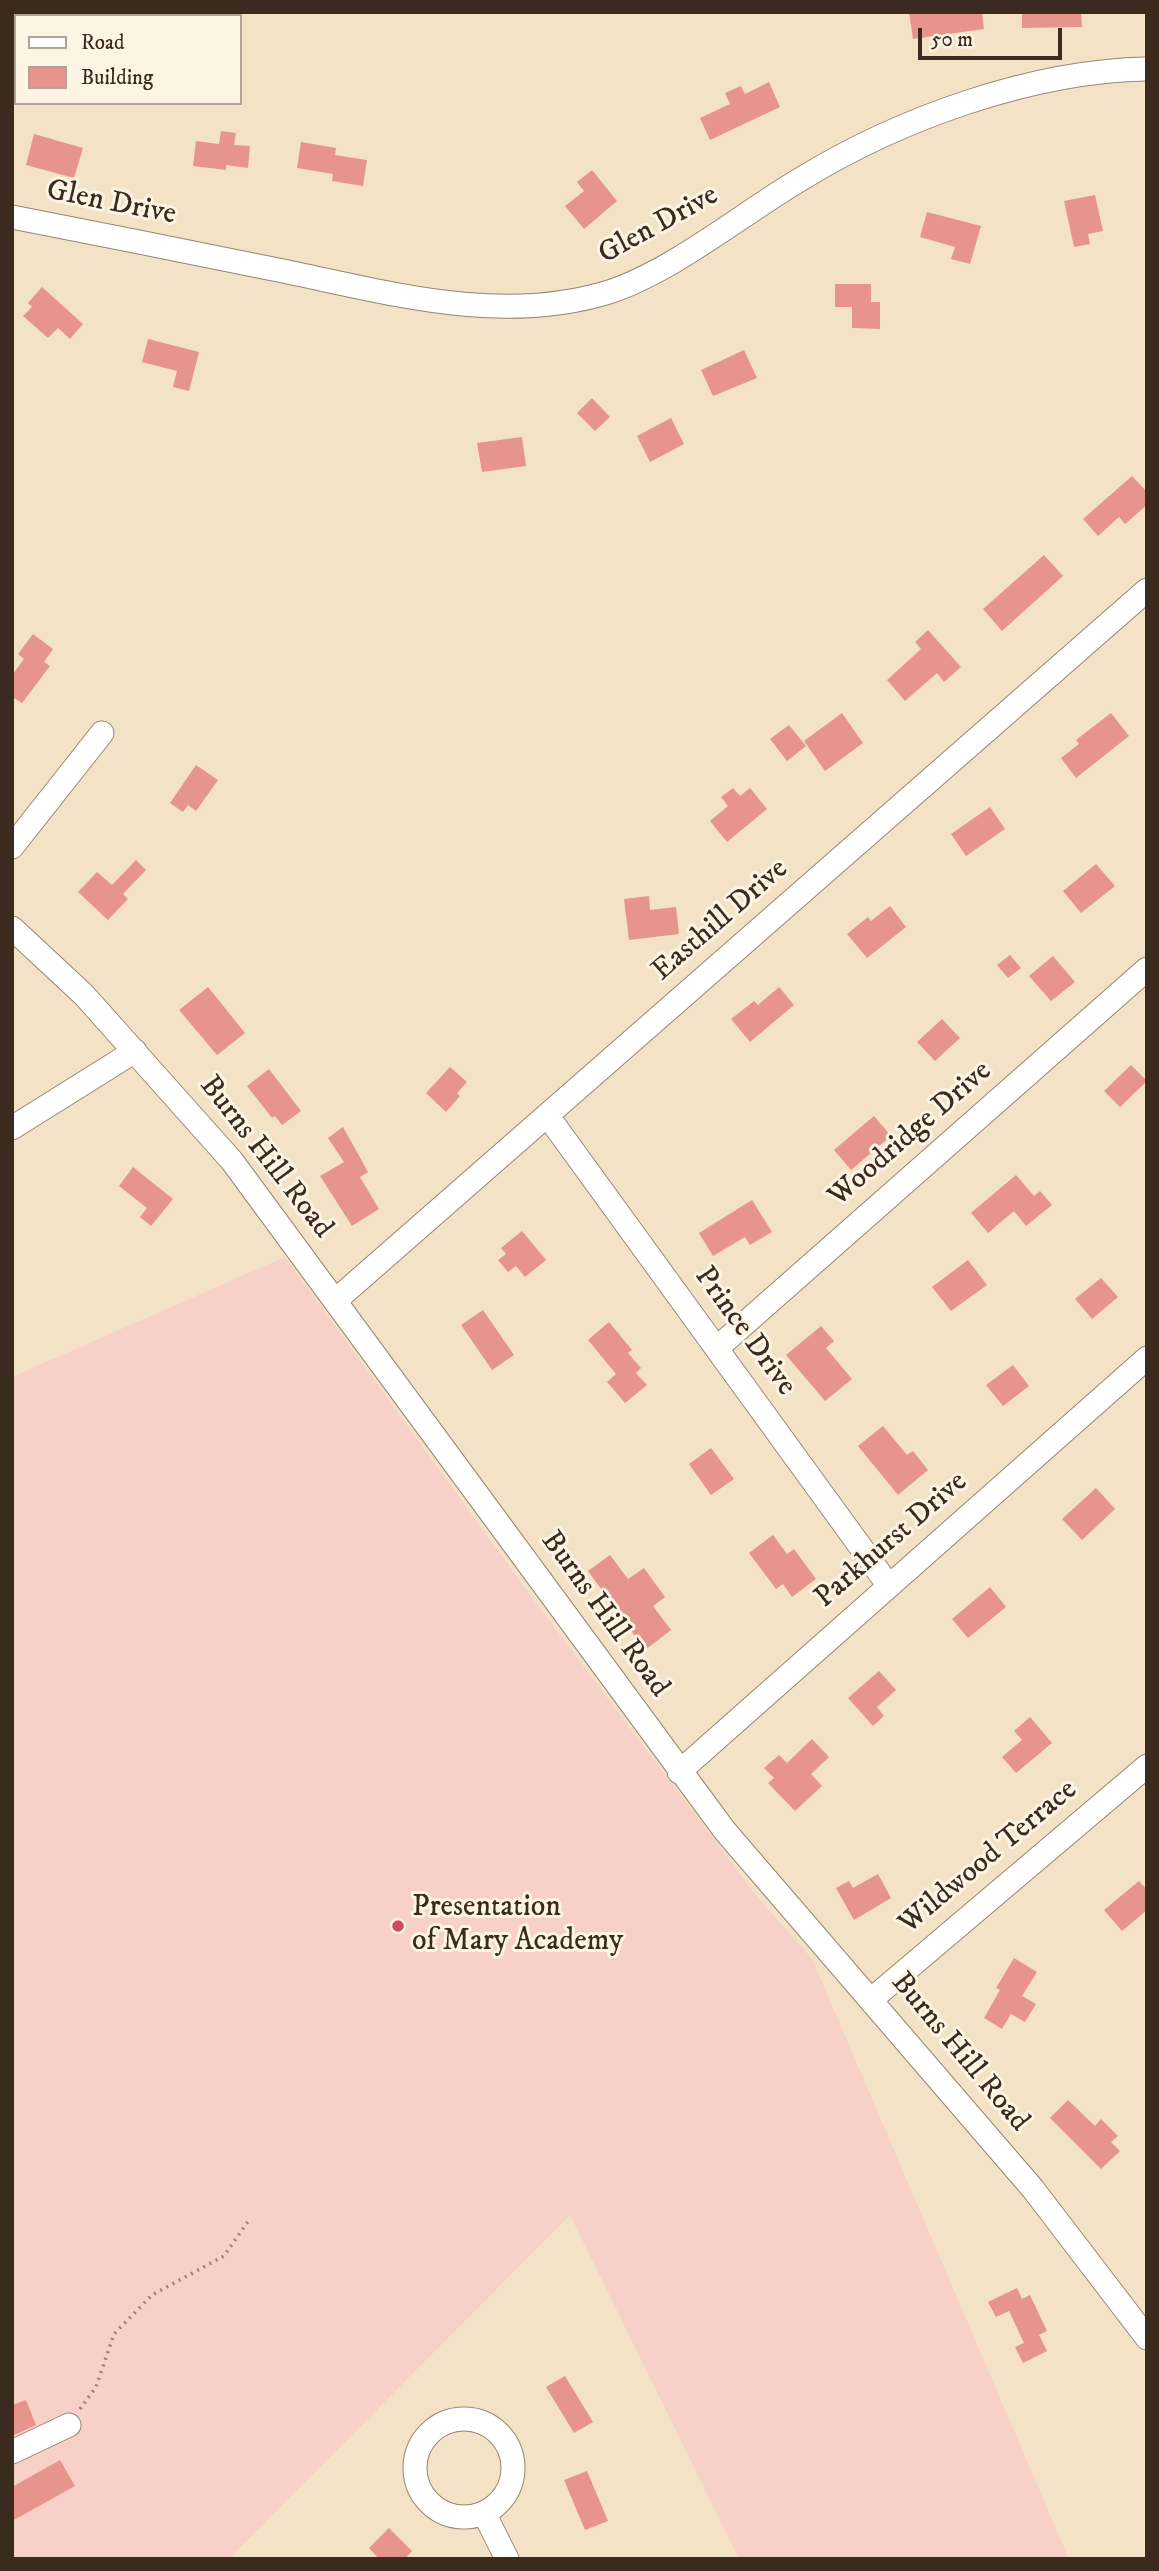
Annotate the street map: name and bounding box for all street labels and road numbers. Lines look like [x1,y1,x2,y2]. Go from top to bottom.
street label: Glen Drive [43,174,179,234]
street label: Glen Drive [593,178,725,274]
street label: Easthill Drive [646,852,796,990]
street label: Woodridge Drive [822,1054,1000,1216]
street label: Burns Hill Road [190,1070,340,1246]
street label: Prince Drive [685,1261,803,1403]
street label: Parkhurst Drive [808,1465,976,1617]
street label: Burns Hill Road [532,1525,676,1705]
street label: Wildwood Terrace [893,1773,1085,1943]
street label: Burns Hill Road [882,1966,1036,2140]

